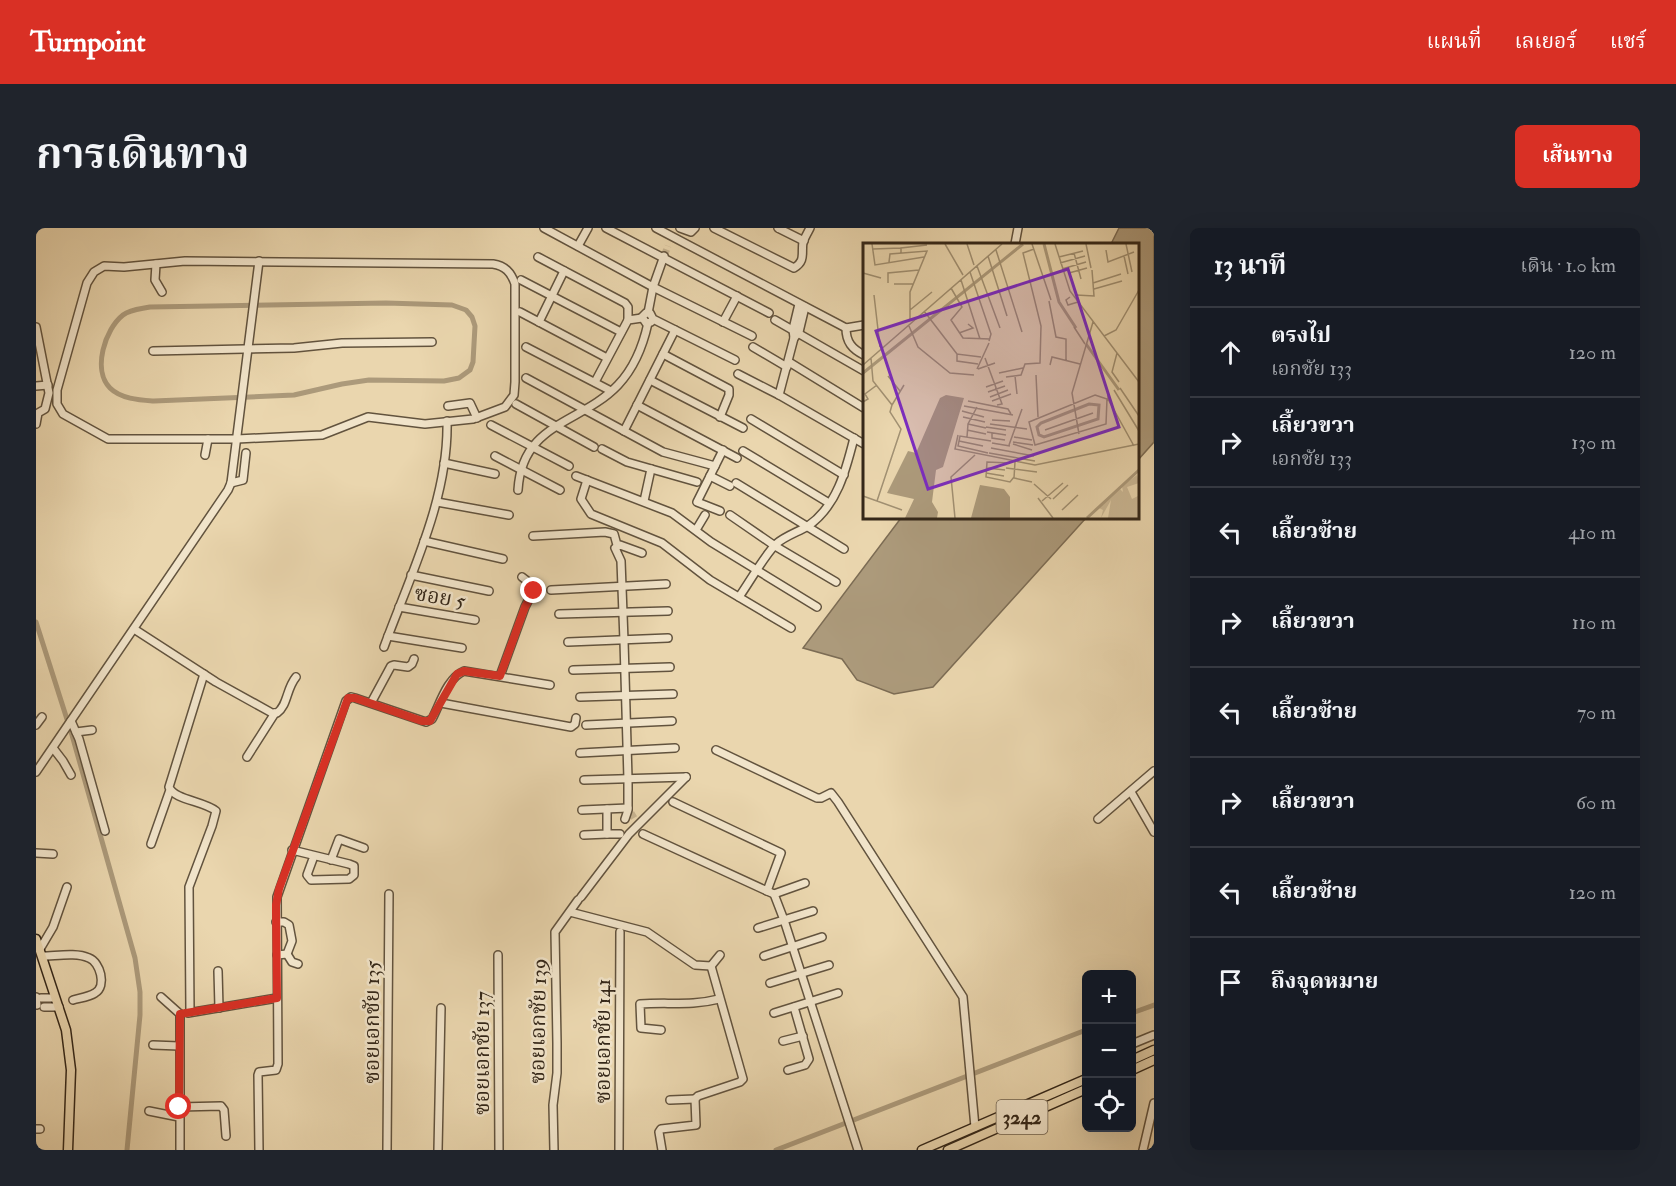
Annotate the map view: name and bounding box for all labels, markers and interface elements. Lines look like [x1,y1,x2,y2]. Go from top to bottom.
text: Turnpoint [30,25,146,60]
text: แผนที่ [1427,28,1482,55]
text: เลเยอร์ [1515,28,1577,55]
text: แชร์ [1610,28,1646,55]
button: เส้นทาง [1515,125,1640,188]
text: การเดินทาง [36,129,249,181]
inset map [863,243,1139,519]
text: 13 นาที [1214,250,1286,282]
text: เดิน · 1.0 km [1520,253,1616,278]
text: ตรงไป [1271,321,1331,349]
icon: ahead [1214,336,1247,369]
text: 120 m [1569,340,1616,365]
text: เอกชัย 133 [1271,356,1352,381]
text: เลี้ยวขวา [1271,411,1355,439]
icon: right [1214,426,1247,459]
text: 130 m [1571,430,1616,455]
text: เอกชัย 133 [1271,446,1352,471]
icon: left [1214,516,1247,549]
text: เลี้ยวซ้าย [1271,517,1357,545]
text: 410 m [1568,520,1616,545]
route end [520,577,546,603]
street label: ซอย 5 [412,580,468,615]
icon: right [1214,606,1247,639]
text: เลี้ยวขวา [1271,607,1355,635]
text: 110 m [1572,610,1616,635]
icon: left [1214,696,1247,729]
text: เลี้ยวซ้าย [1271,697,1357,725]
text: 70 m [1577,700,1616,725]
icon: right [1214,786,1247,819]
text: เลี้ยวขวา [1271,787,1355,815]
text: 60 m [1576,790,1616,815]
icon: left [1214,876,1247,909]
text: เลี้ยวซ้าย [1271,877,1357,905]
text: 120 m [1569,880,1616,905]
street label: ซอยเอกชัย 139 [524,958,553,1084]
street label: ซอยเอกชัย 135 [359,959,386,1084]
icon: arrive [1214,966,1247,999]
text: ถึงจุดหมาย [1271,967,1378,995]
map controls [1082,970,1136,1132]
button: + [1082,970,1136,1024]
street label: ซอยเอกชัย 141 [590,978,617,1104]
street label: ซอยเอกชัย 137 [469,991,496,1115]
button: − [1082,1024,1136,1078]
button: locate [1082,1078,1136,1132]
route start [165,1093,191,1119]
road number: 3242 [996,1100,1048,1134]

